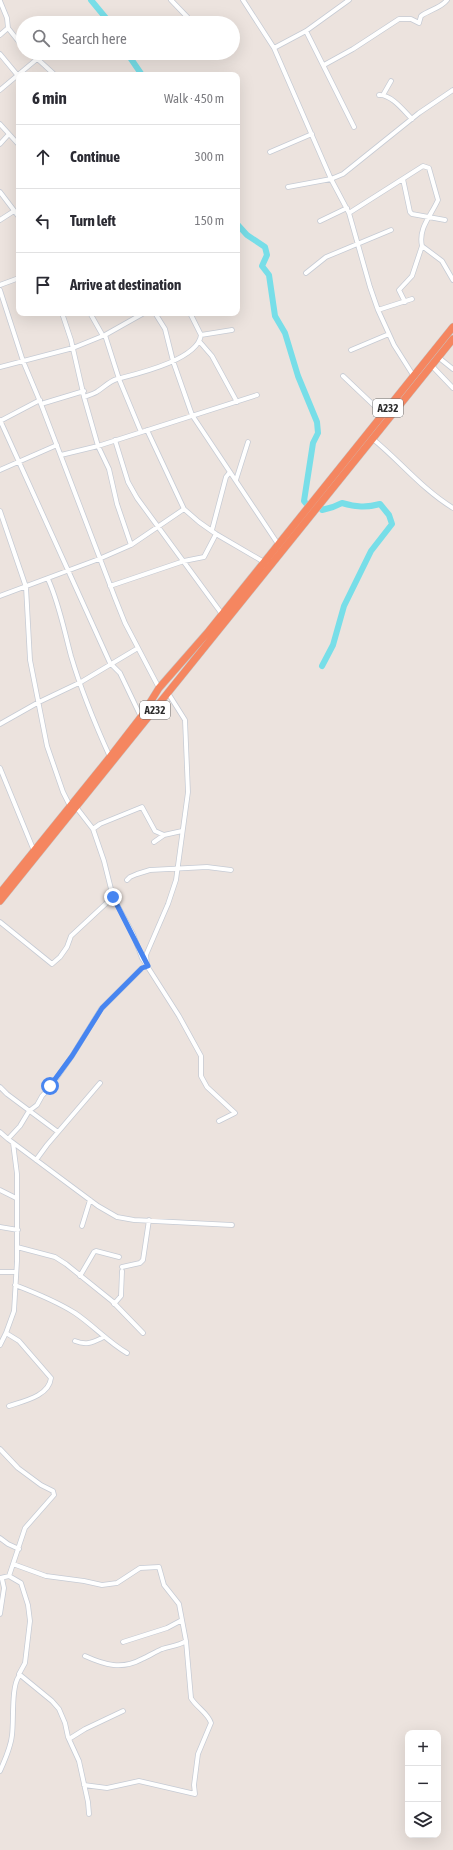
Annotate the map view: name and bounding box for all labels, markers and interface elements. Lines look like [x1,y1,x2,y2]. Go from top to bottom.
search box [16,16,240,60]
icon: search [30,27,52,49]
text: Search here [62,30,127,47]
text: 6 min [32,88,67,108]
text: Walk · 450 m [164,91,224,106]
icon: ahead [32,146,54,168]
text: Continue [70,148,120,165]
text: 300 m [195,149,224,164]
icon: left [32,210,54,232]
text: Turn left [70,212,116,229]
text: 150 m [195,213,224,228]
icon: arrive [32,274,54,296]
text: Arrive at destination [70,276,181,293]
road number: A232 [373,399,403,417]
road number: A232 [140,701,170,719]
route end [104,888,122,906]
route start [41,1077,59,1095]
map controls [405,1730,441,1838]
button: + [405,1730,441,1766]
button: − [405,1766,441,1802]
button: layers [405,1802,441,1838]

